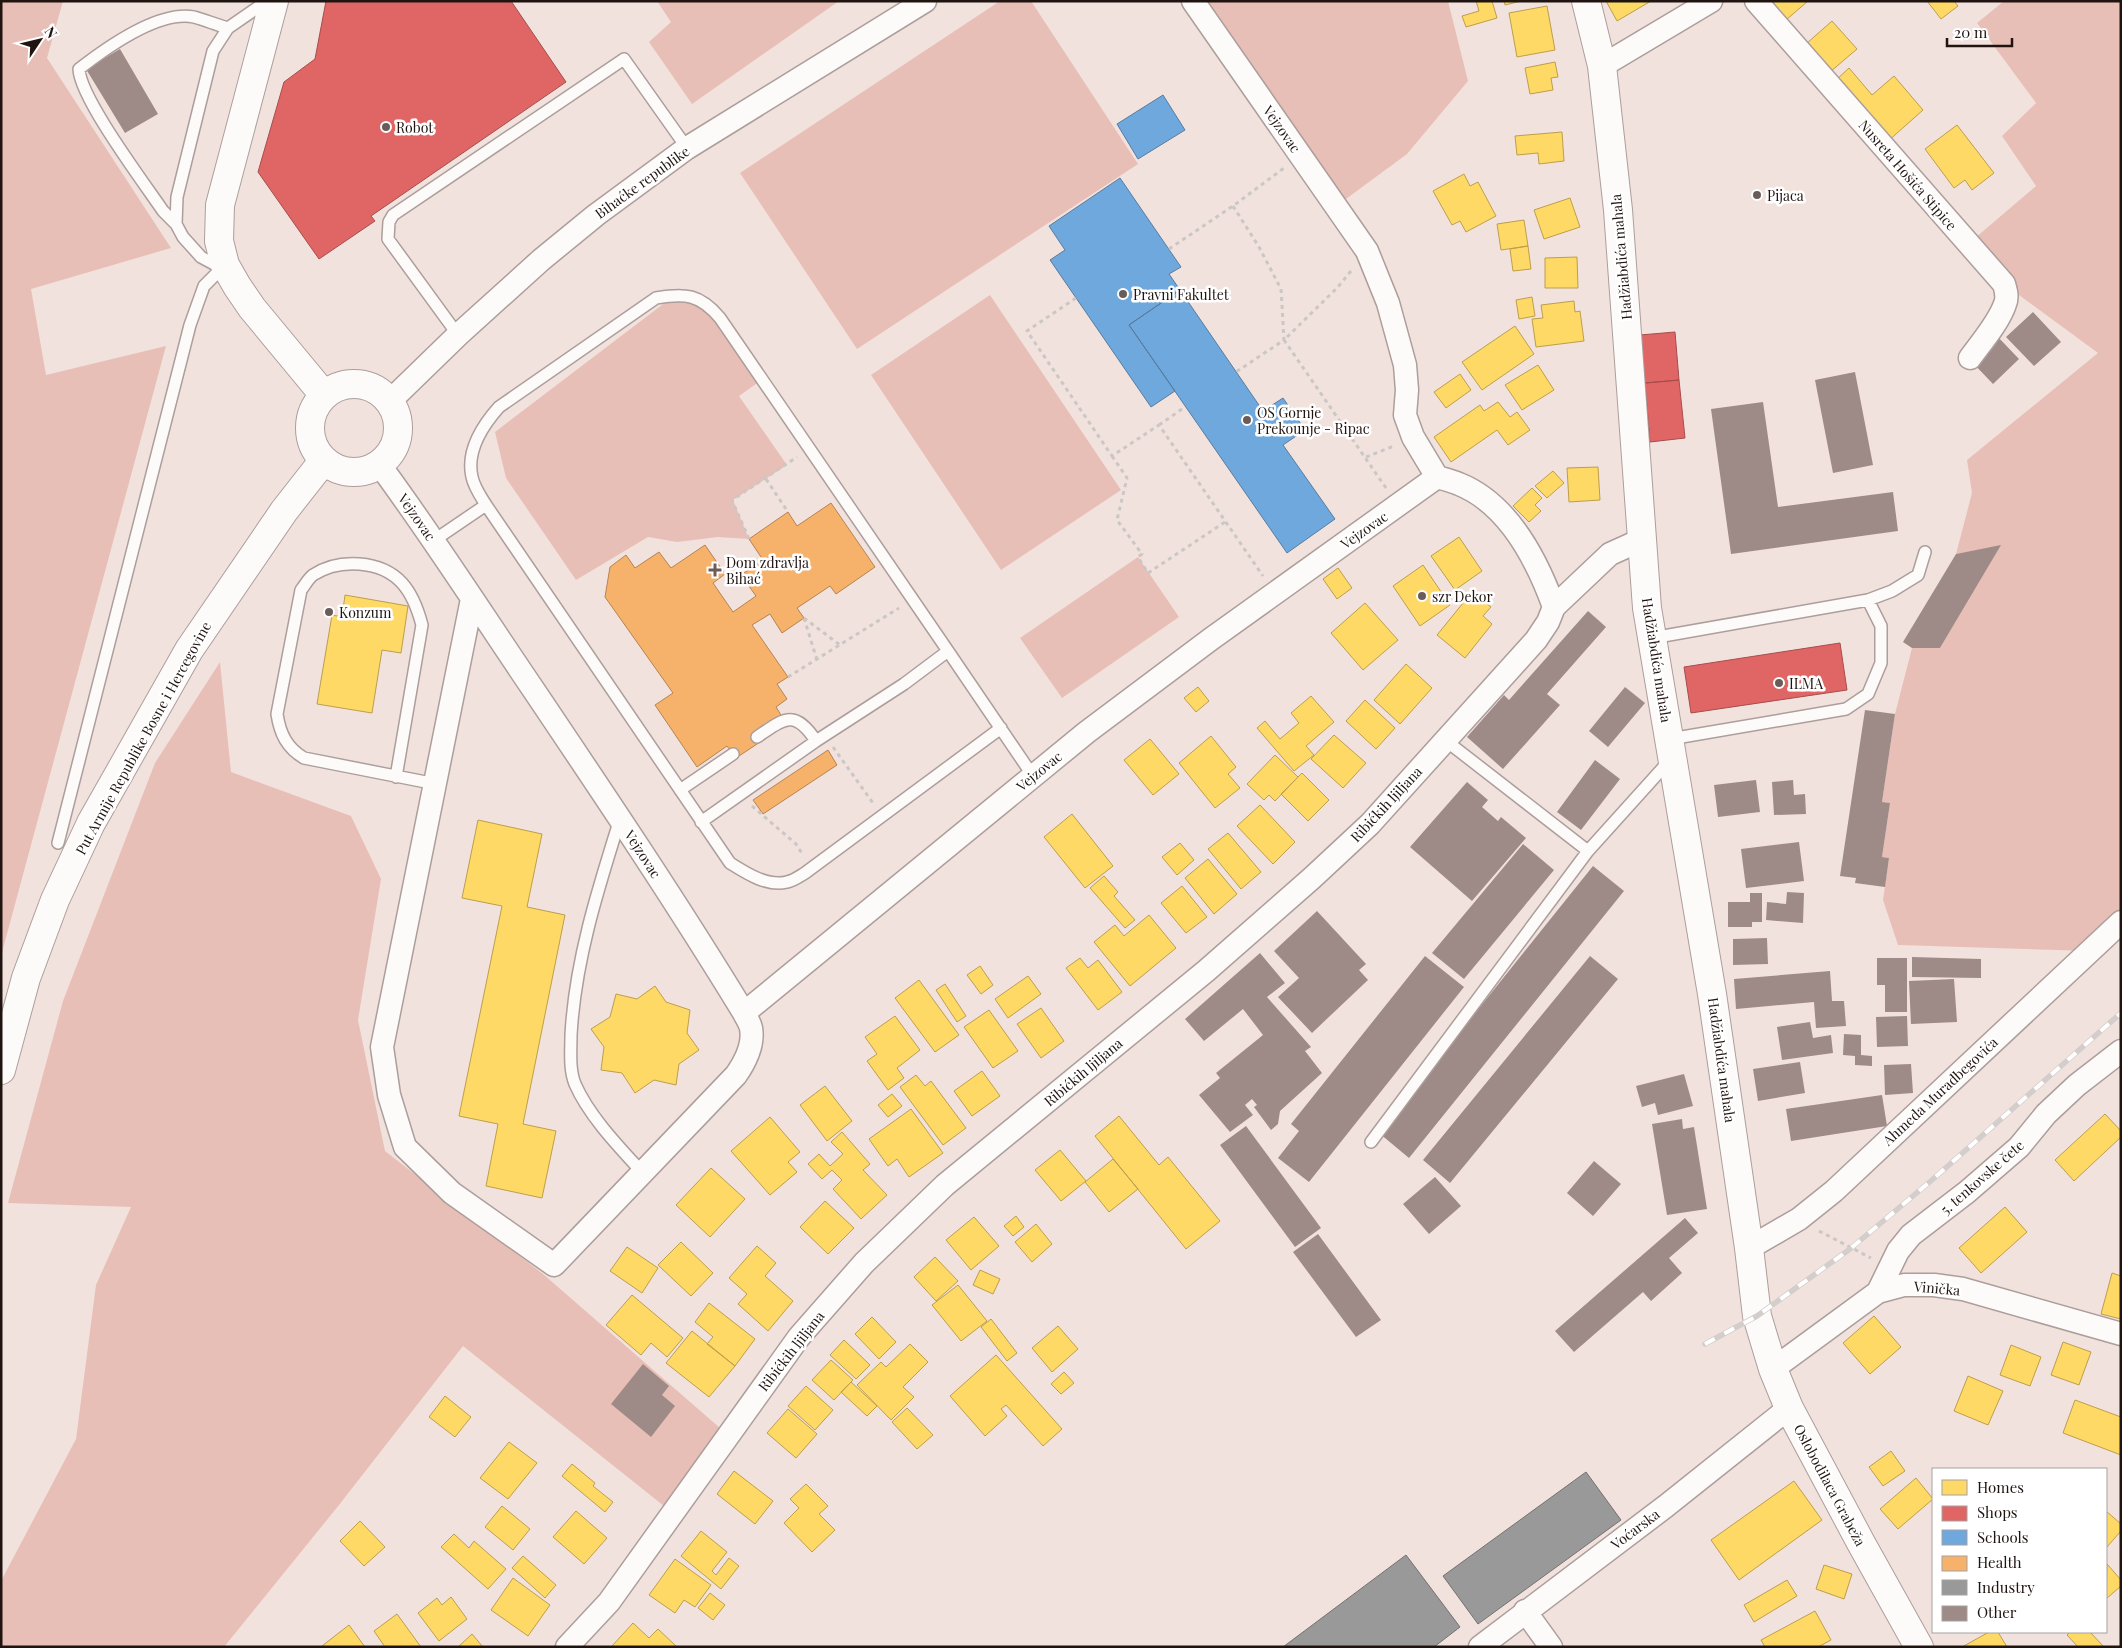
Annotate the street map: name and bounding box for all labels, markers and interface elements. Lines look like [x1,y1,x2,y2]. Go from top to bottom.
north arrow [15,15,65,65]
scale bar [1947,15,2012,47]
text: 20 m [1954,22,1988,42]
text: N [40,23,62,42]
street label: Vejzovac [1258,101,1305,157]
street label: Nusreta Hošića Stipice [1855,116,1961,234]
place label: Robot [396,118,434,137]
marker: Robot [380,121,392,133]
street label: Bihaćke republike [591,141,693,223]
place label: Pijaca [1767,186,1804,205]
marker: Pijaca [1751,189,1763,201]
street label: Hadžiabdića mahala [1606,193,1636,321]
place label: Pravni Fakultet [1133,285,1230,304]
marker: Pravni Fakultet [1117,288,1129,300]
place label: OS Gornje Prekounje - Ripac [1257,403,1370,438]
marker: OS Gornje Prekounje - Ripac [1241,414,1253,426]
street label: Vejzovac [393,489,440,545]
street label: Vejzovac [1336,507,1392,554]
place label: Dom zdravlja Bihać [726,553,809,588]
marker: Dom zdravlja Bihać [708,563,722,577]
place label: szr Dekor [1432,587,1494,606]
marker: szr Dekor [1416,590,1428,602]
street label: Hadžiabdića mahala [1638,596,1676,724]
place label: Konzum [339,603,392,622]
marker: Konzum [323,606,335,618]
street label: Put Armije Republike Bosne i Hercegovine [71,618,215,858]
place label: ILMA [1789,674,1823,693]
marker: ILMA [1773,677,1785,689]
street label: Vejzovac [1011,747,1066,796]
street label: Ribićkih ljiljana [1346,762,1426,846]
street label: Vejzovac [620,826,666,882]
street label: Hadžiabdića mahala [1704,996,1740,1124]
street label: Ahmeda Muradbegovića [1878,1033,2002,1150]
street label: Ribićkih ljiljana [1040,1034,1126,1110]
street label: 5. tenkovske čete [1936,1135,2028,1219]
street label: Vinička [1912,1276,1961,1299]
street label: Ribićkih ljiljana [754,1307,828,1395]
street label: Oslobodilaca Grabeža [1790,1421,1870,1549]
legend [1932,1468,2107,1633]
text: Homes [1977,1477,2024,1497]
text: Shops [1977,1502,2018,1522]
street label: Voćarska [1606,1504,1663,1554]
text: Schools [1977,1527,2029,1547]
text: Health [1977,1552,2022,1572]
text: Industry [1977,1577,2035,1597]
text: Other [1977,1602,2017,1622]

